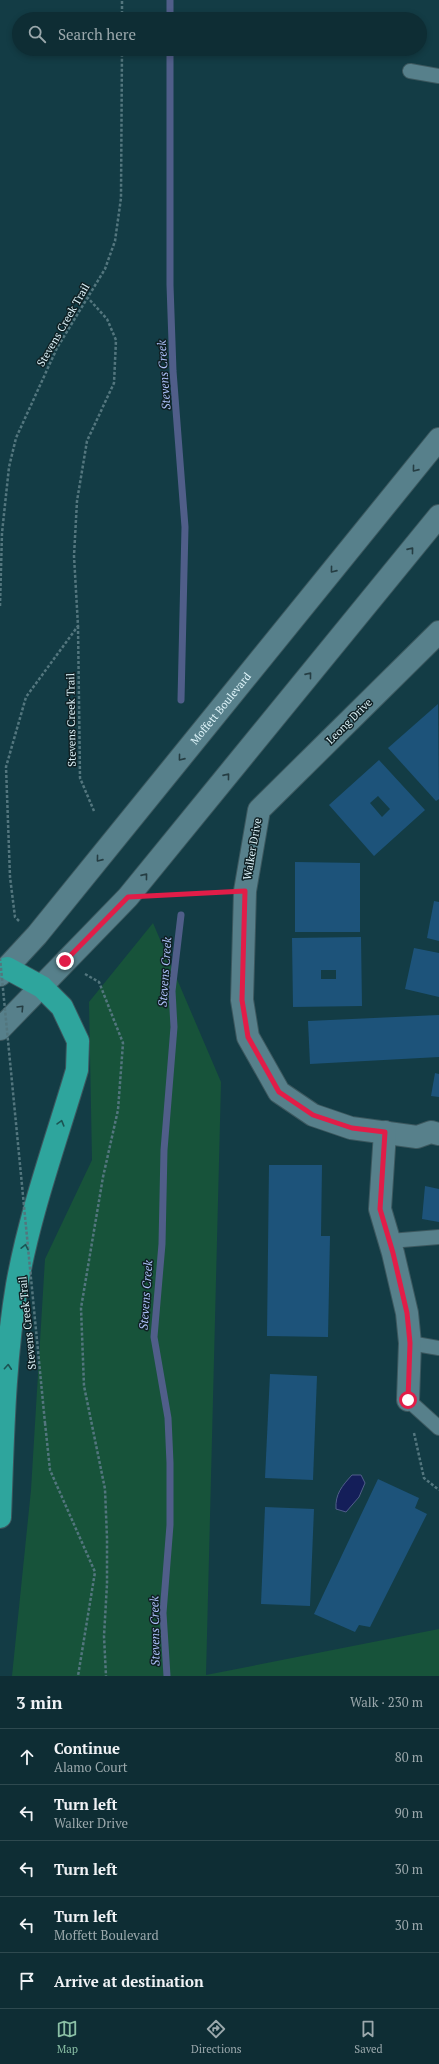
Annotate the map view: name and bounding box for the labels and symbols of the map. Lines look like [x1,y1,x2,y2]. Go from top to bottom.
street label: Stevens Creek Trail [33,281,93,369]
water label: Stevens Creek [154,339,173,410]
one-way arrow [412,464,419,472]
one-way arrow [407,547,414,554]
one-way arrow [331,566,338,573]
street label: Moffett Boulevard [187,670,254,747]
one-way arrow [305,672,312,679]
street label: Stevens Creek Trail [63,673,79,767]
street label: Leong Drive [323,695,375,747]
one-way arrow [178,754,185,761]
one-way arrow [222,773,229,780]
street label: Walker Drive [240,816,264,881]
one-way arrow [96,855,103,862]
one-way arrow [140,874,147,881]
water label: Stevens Creek [155,936,174,1007]
route end [56,952,74,970]
one-way arrow [16,1005,24,1013]
one-way arrow [56,1119,65,1126]
one-way arrow [21,1244,29,1251]
water label: Stevens Creek [136,1259,155,1330]
street label: Stevens Creek Trail [15,1276,39,1370]
one-way arrow [3,1364,12,1370]
route start [399,1391,417,1409]
water label: Stevens Creek [146,1596,163,1666]

